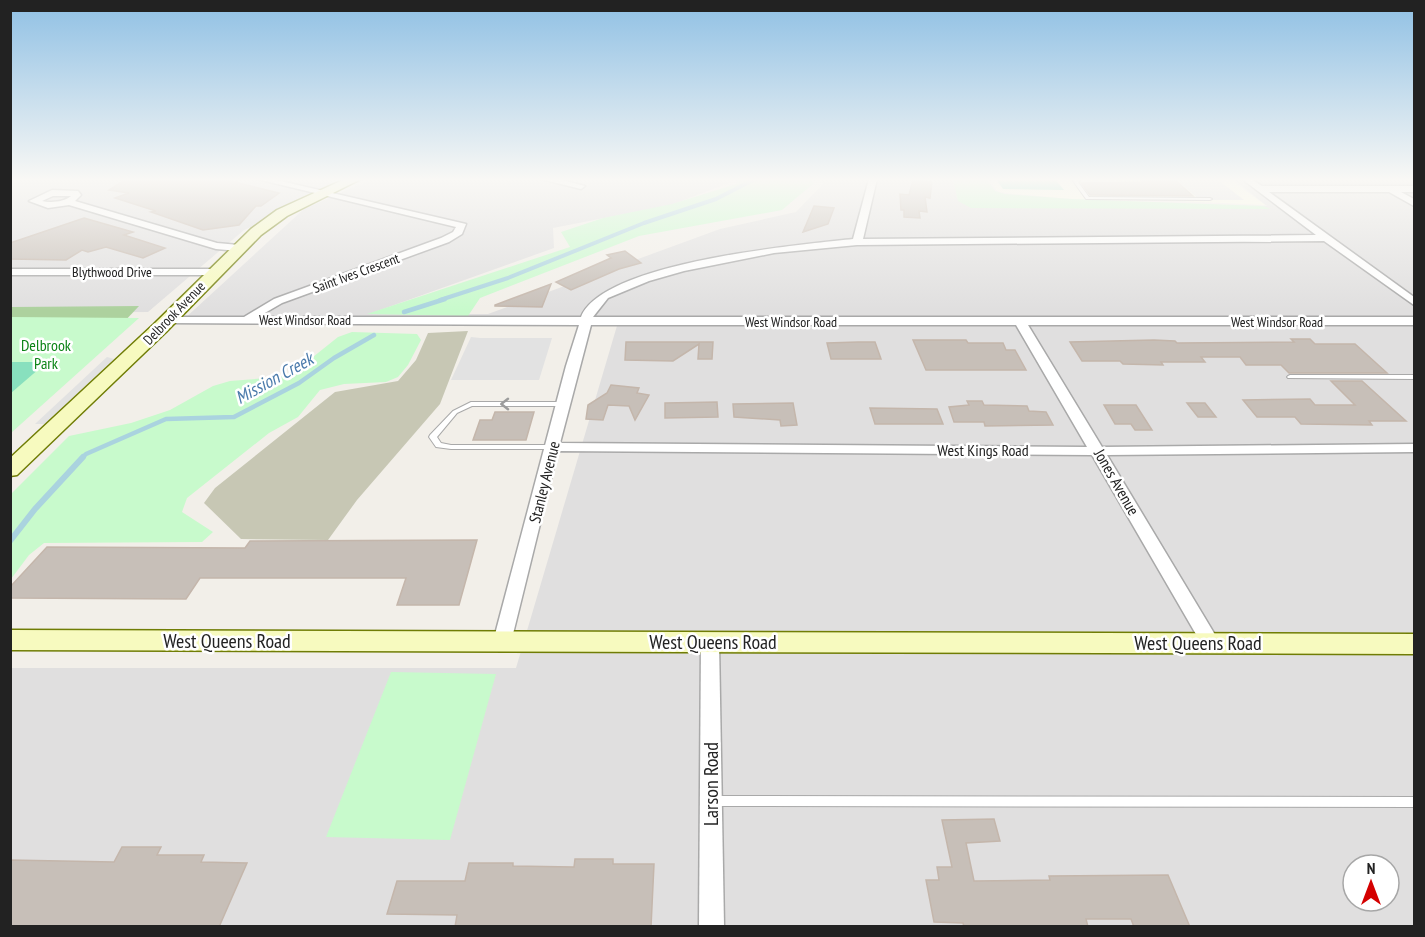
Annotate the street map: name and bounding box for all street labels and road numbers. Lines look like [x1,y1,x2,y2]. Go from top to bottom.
street label: Saint Ives Crescent [310,249,402,297]
street label: Blythwood Drive [72,263,152,281]
street label: Delbrook Avenue [139,277,209,349]
street label: West Windsor Road [259,311,351,329]
street label: West Windsor Road [745,313,837,331]
street label: West Windsor Road [1231,313,1323,331]
street label: Stanley Avenue [524,439,564,525]
street label: West Kings Road [937,440,1029,460]
street label: Jones Avenue [1090,444,1144,519]
street label: West Queens Road [163,628,291,654]
street label: West Queens Road [649,629,777,655]
street label: West Queens Road [1134,630,1262,656]
street label: Larson Road [698,742,724,826]

